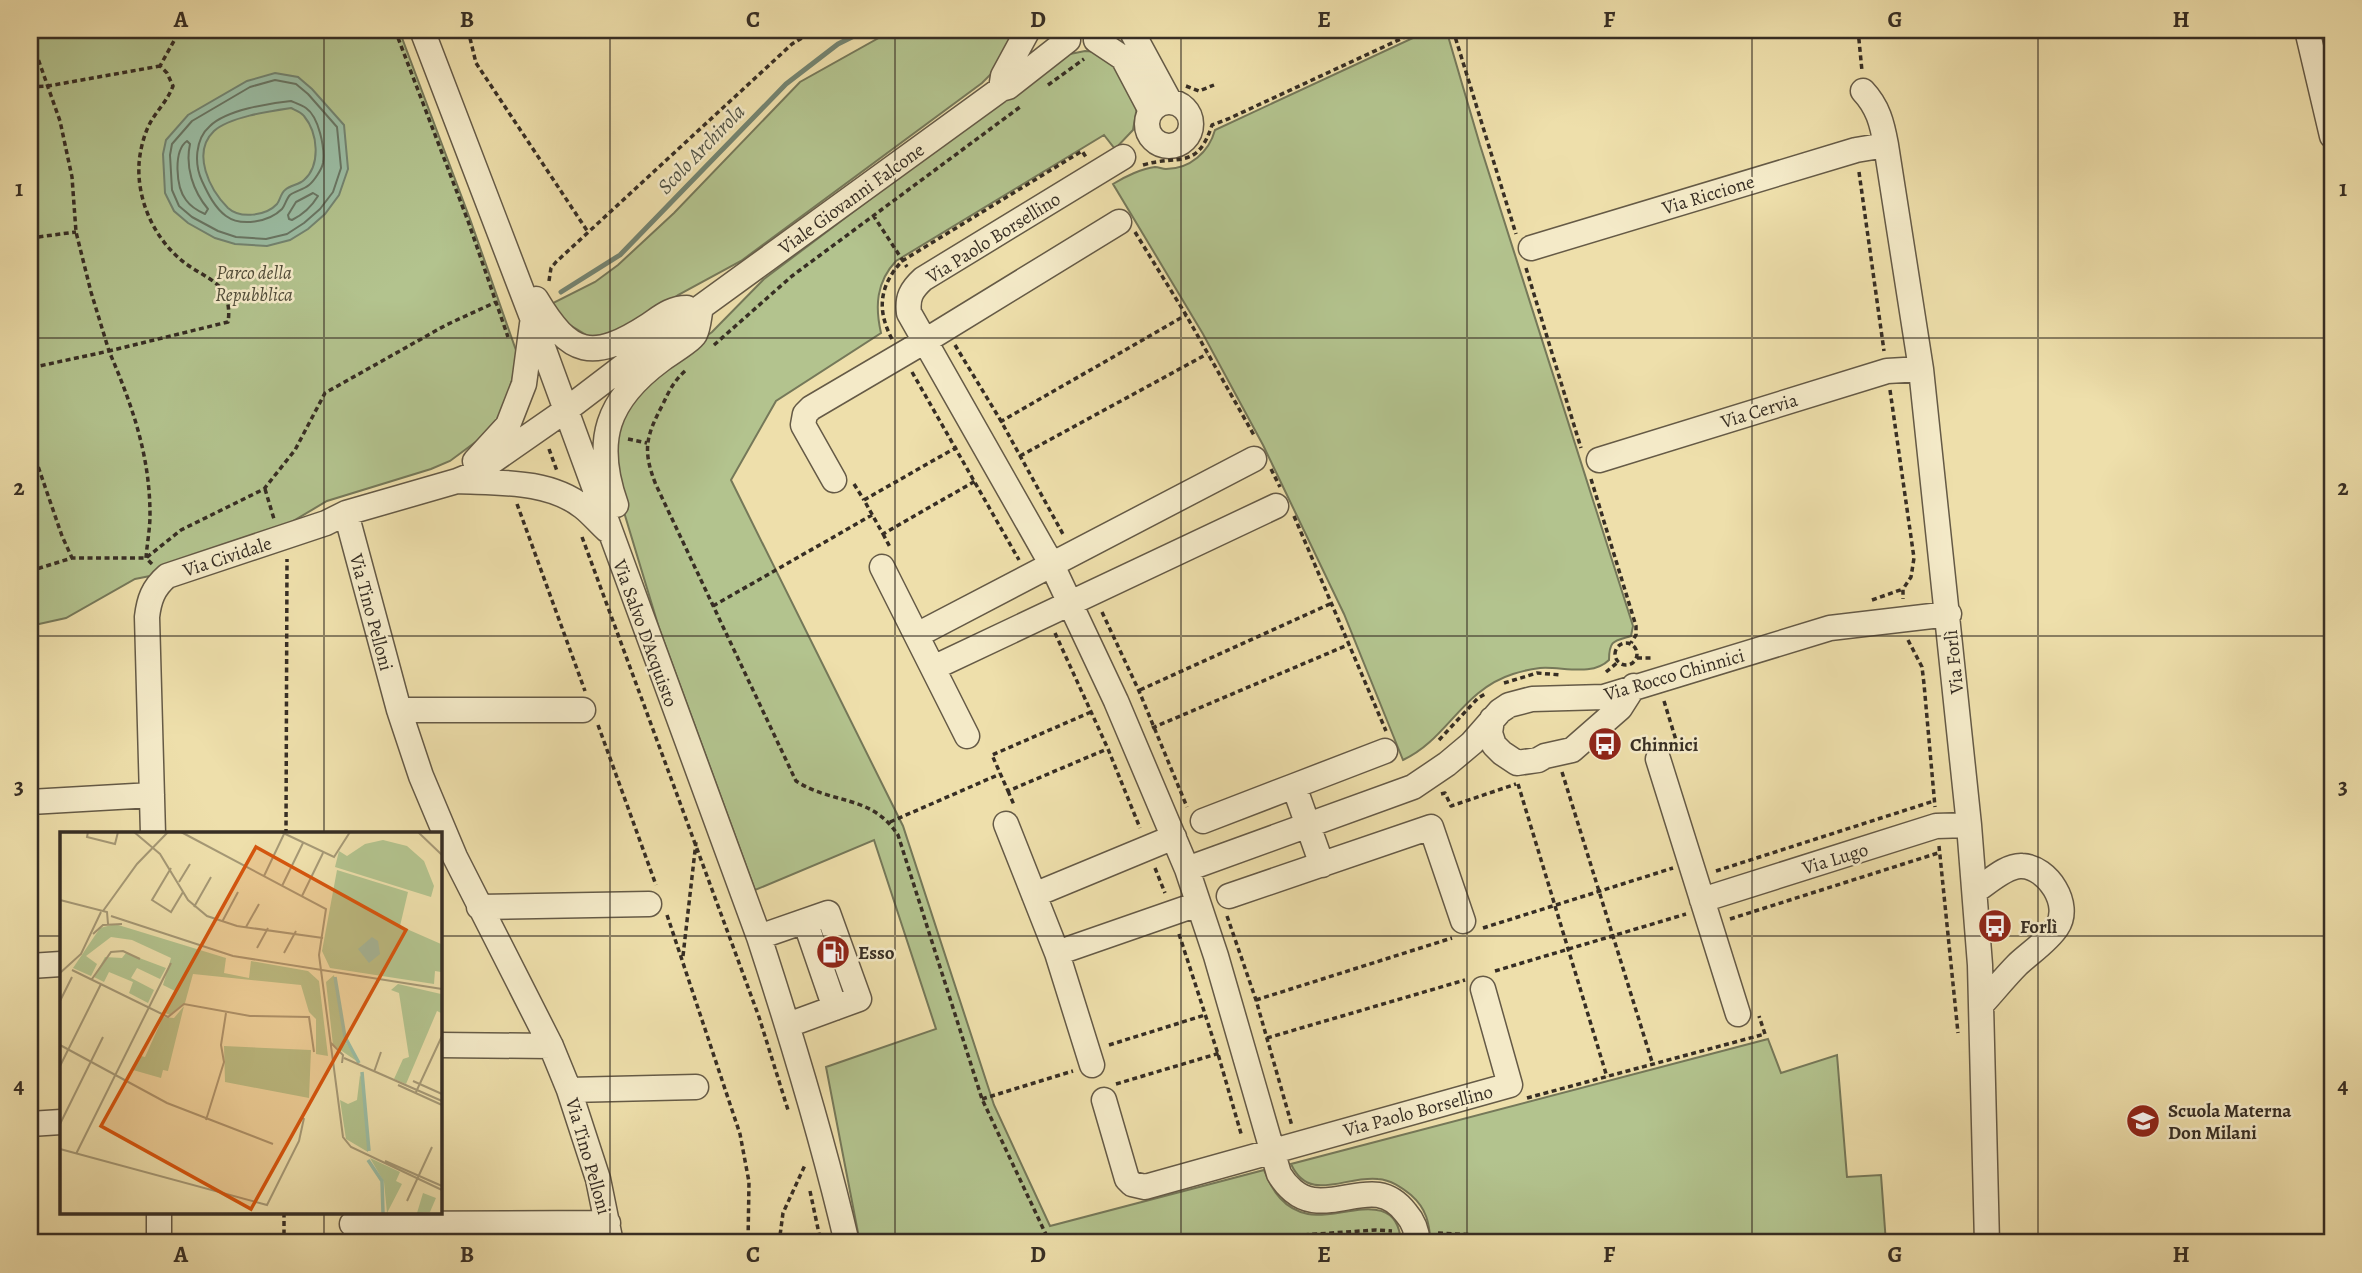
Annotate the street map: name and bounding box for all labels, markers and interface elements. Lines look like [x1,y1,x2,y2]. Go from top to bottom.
text: A [173,4,189,35]
text: B [460,4,474,35]
text: C [746,4,760,35]
text: D [1030,4,1046,35]
text: E [1317,4,1331,35]
text: F [1603,4,1616,35]
text: G [1887,4,1903,35]
text: H [2172,4,2190,35]
water label: Scolo Archirola [651,98,751,200]
street label: Viale Giovanni Falcone [773,137,930,261]
street label: Via Riccione [1658,169,1758,222]
text: 1 [15,173,23,204]
text: 1 [2339,173,2347,204]
street label: Via Paolo Borsellino [921,186,1066,290]
park label: Parco della Repubblica [215,260,293,308]
street label: Via Cervia [1717,387,1801,435]
text: 2 [13,472,25,503]
text: 2 [2337,472,2349,503]
street label: Via Cividale [179,530,275,584]
street label: Via Tino Pelloni [343,550,399,674]
street label: Via Salvo D'Acquisto [606,555,684,711]
street label: Via Forlì [1938,629,1970,696]
street label: Via Rocco Chinnici [1600,642,1748,708]
bus stop icon: Chinnici [1586,725,1624,763]
place label: Chinnici [1630,732,1699,758]
text: 3 [14,771,24,802]
text: 3 [2338,771,2348,802]
inset map [60,832,441,1214]
street label: Via Lugo [1798,837,1871,882]
bus stop icon: Forlì [1976,907,2014,945]
place label: Forlì [2020,914,2058,940]
fuel station icon: Esso [814,933,852,971]
place label: Esso [858,940,895,966]
text: 4 [14,1070,25,1101]
text: 4 [2338,1070,2349,1101]
street label: Via Paolo Borsellino [1340,1079,1496,1144]
street label: Via Tino Pelloni [559,1094,617,1218]
place label: Scuola Materna Don Milani [2168,1098,2292,1146]
school or university icon: Scuola Materna Don Milani [2124,1102,2162,1140]
text: A [173,1239,189,1270]
text: B [460,1239,474,1270]
text: C [746,1239,760,1270]
text: D [1030,1239,1046,1270]
text: E [1317,1239,1331,1270]
text: F [1603,1239,1616,1270]
text: G [1887,1239,1903,1270]
text: H [2172,1239,2190,1270]

